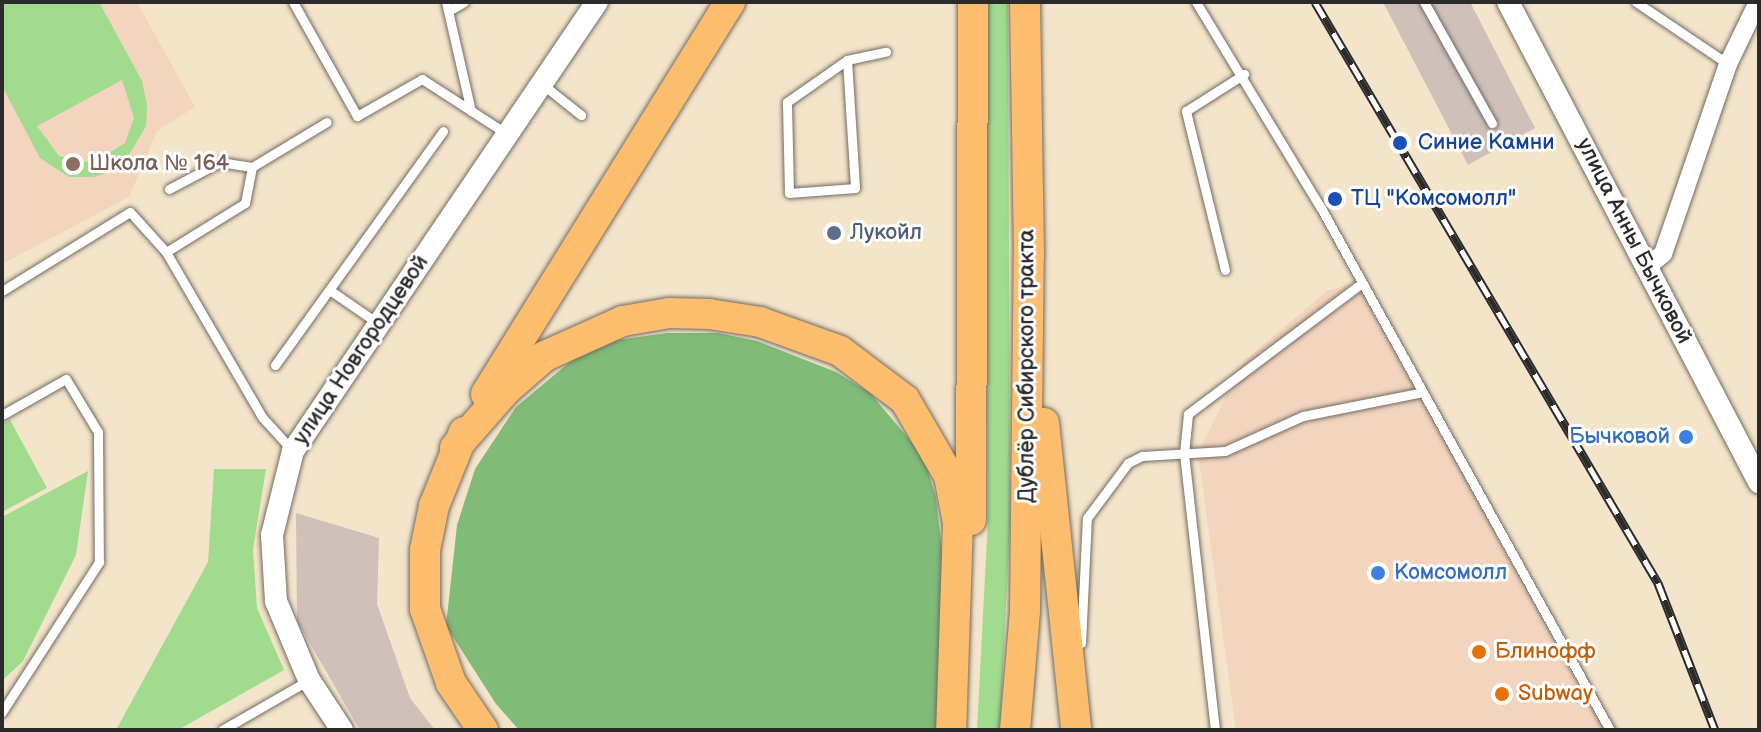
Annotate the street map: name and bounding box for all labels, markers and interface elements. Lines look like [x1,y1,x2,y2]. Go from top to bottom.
place label: Синие Камни [1418,130,1555,156]
marker: Синие Камни [1389,132,1411,154]
street label: улица Анны Бычковой [1571,134,1697,348]
place label: Школа № 164 [89,151,229,177]
marker: Школа № 164 [64,155,82,173]
place label: ТЦ "Комсомолл" [1351,186,1516,212]
marker: ТЦ "Комсомолл" [1326,190,1344,208]
place label: Лукойл [850,220,922,246]
marker: Лукойл [825,224,843,242]
street label: Дублёр Сибирского тракта [1014,229,1040,503]
street label: улица Новгородцевой [288,250,434,450]
place label: Бычковой [1569,424,1670,450]
marker: Бычковой [1677,428,1695,446]
place label: Комсомолл [1394,560,1507,586]
marker: Комсомолл [1369,564,1387,582]
place label: Блинофф [1495,639,1596,665]
marker: Блинофф [1470,643,1488,661]
place label: Subway [1518,681,1593,707]
marker: Subway [1493,685,1511,703]

